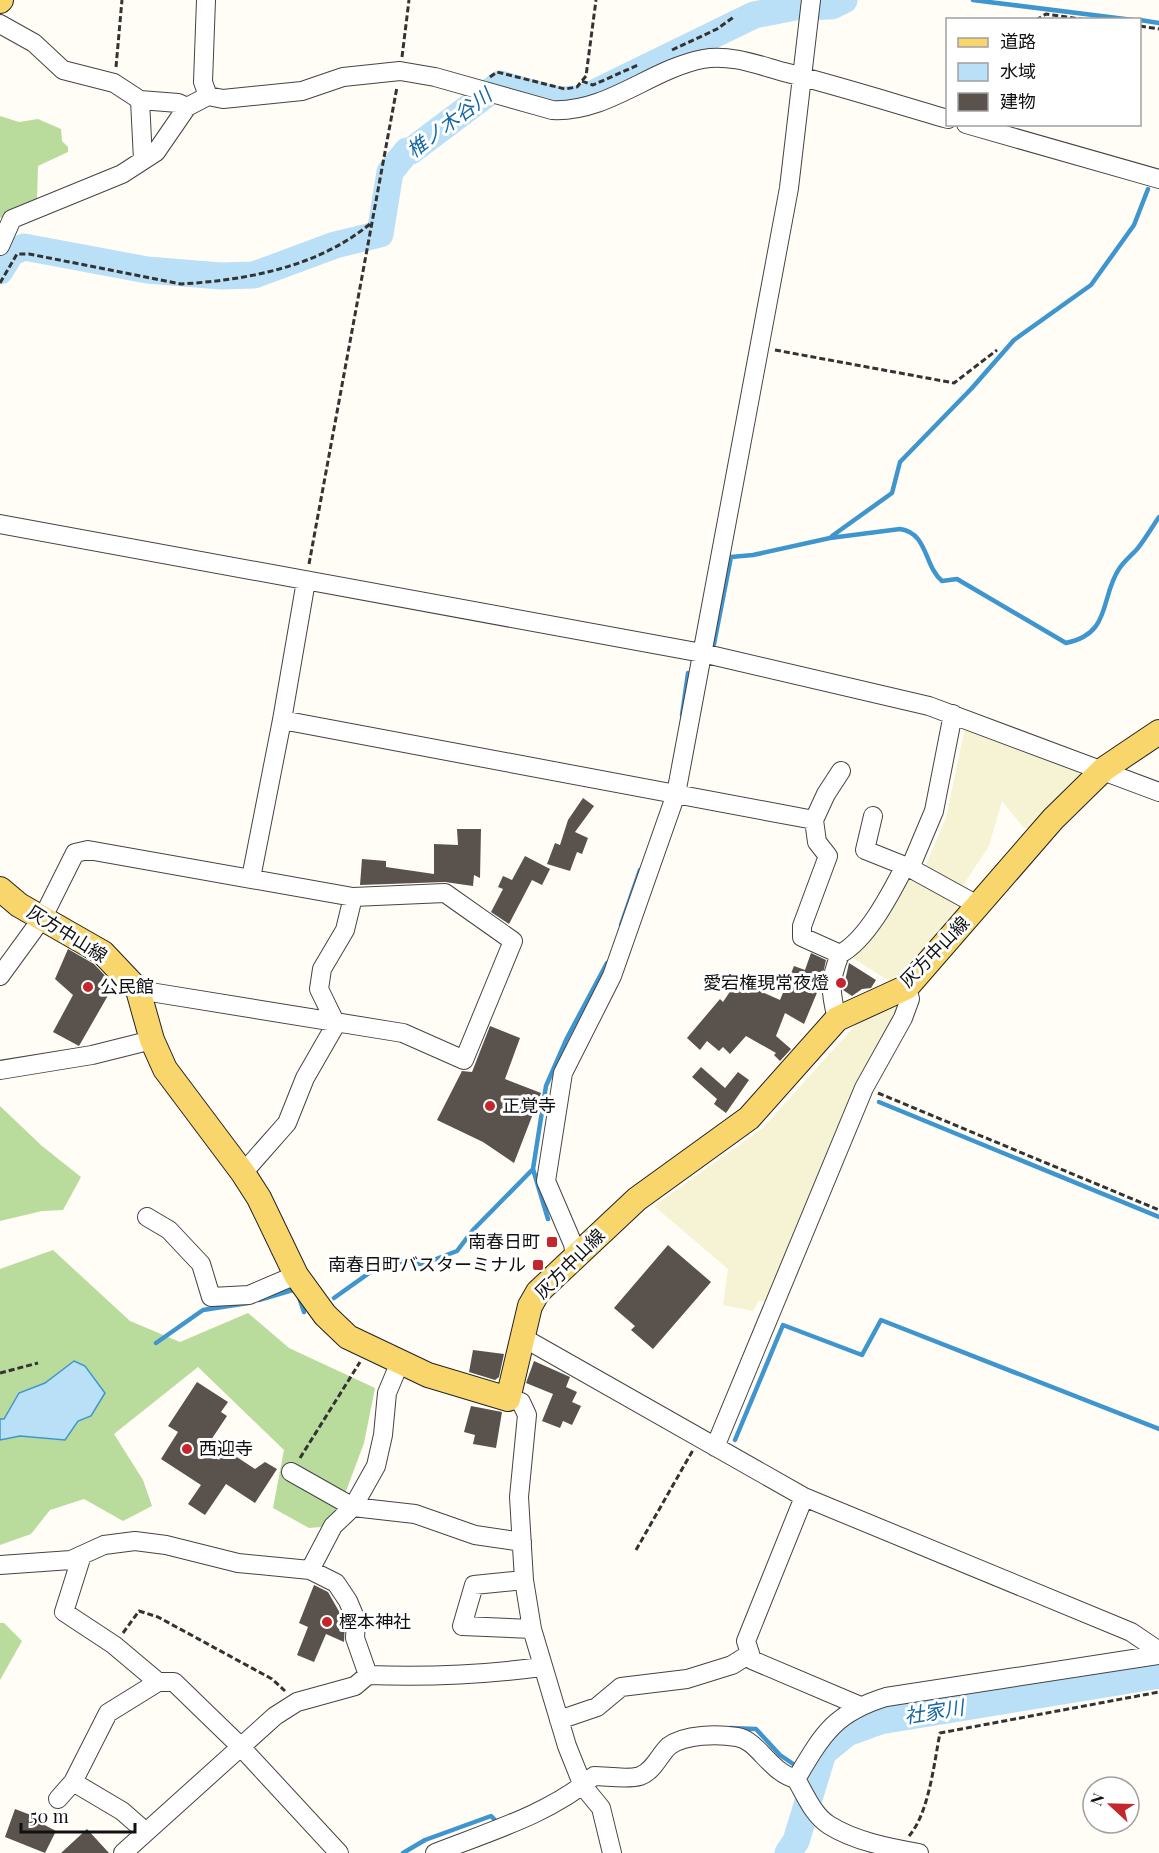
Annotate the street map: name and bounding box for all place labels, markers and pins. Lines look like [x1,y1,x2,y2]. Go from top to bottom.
place label: 愛宕権現常夜燈 [703,970,829,994]
place label: 公民館 [100,974,154,998]
marker: 愛宕権現常夜燈 [834,976,848,990]
marker: 公民館 [81,980,95,994]
place label: 正覚寺 [502,1093,556,1117]
marker: 正覚寺 [483,1099,497,1113]
place label: 南春日町 [468,1229,540,1253]
marker: 南春日町 [545,1235,559,1249]
place label: 南春日町バスターミナル [328,1252,526,1276]
marker: 南春日町バスターミナル [531,1258,545,1272]
place label: 西迎寺 [199,1436,253,1460]
marker: 西迎寺 [180,1442,194,1456]
place label: 樫本神社 [339,1609,411,1633]
marker: 樫本神社 [320,1615,334,1629]

